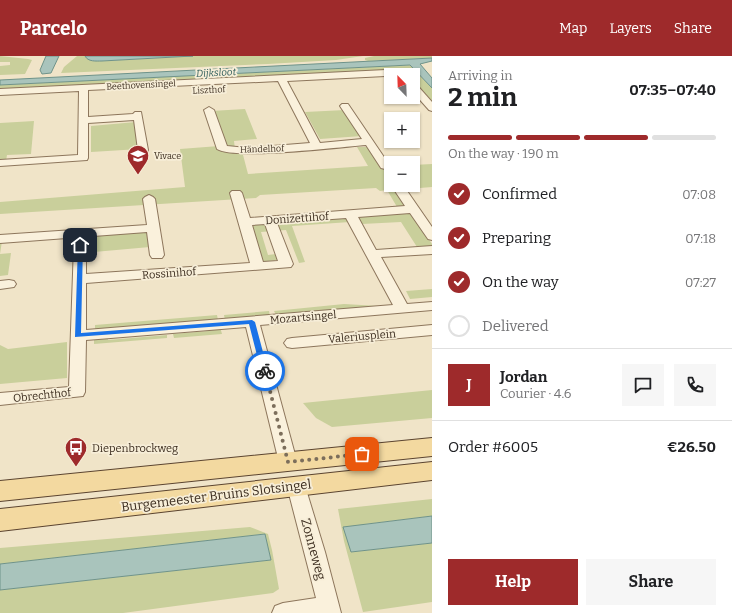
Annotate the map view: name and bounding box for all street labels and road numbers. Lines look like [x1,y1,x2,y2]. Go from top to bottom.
street label: Beethovensingel [106,78,176,92]
street label: Liszthof [192,84,227,96]
street label: Händelhof [240,143,285,155]
street label: Donizettihof [265,210,331,227]
street label: Rossinihof [141,265,198,282]
street label: Mozartsingel [269,308,337,327]
street label: Valeriusplein [328,327,396,346]
street label: Obrechthof [12,386,73,405]
street label: Burgemeester Bruins Slotsingel [120,476,312,515]
street label: Zonneweg [298,517,329,582]

